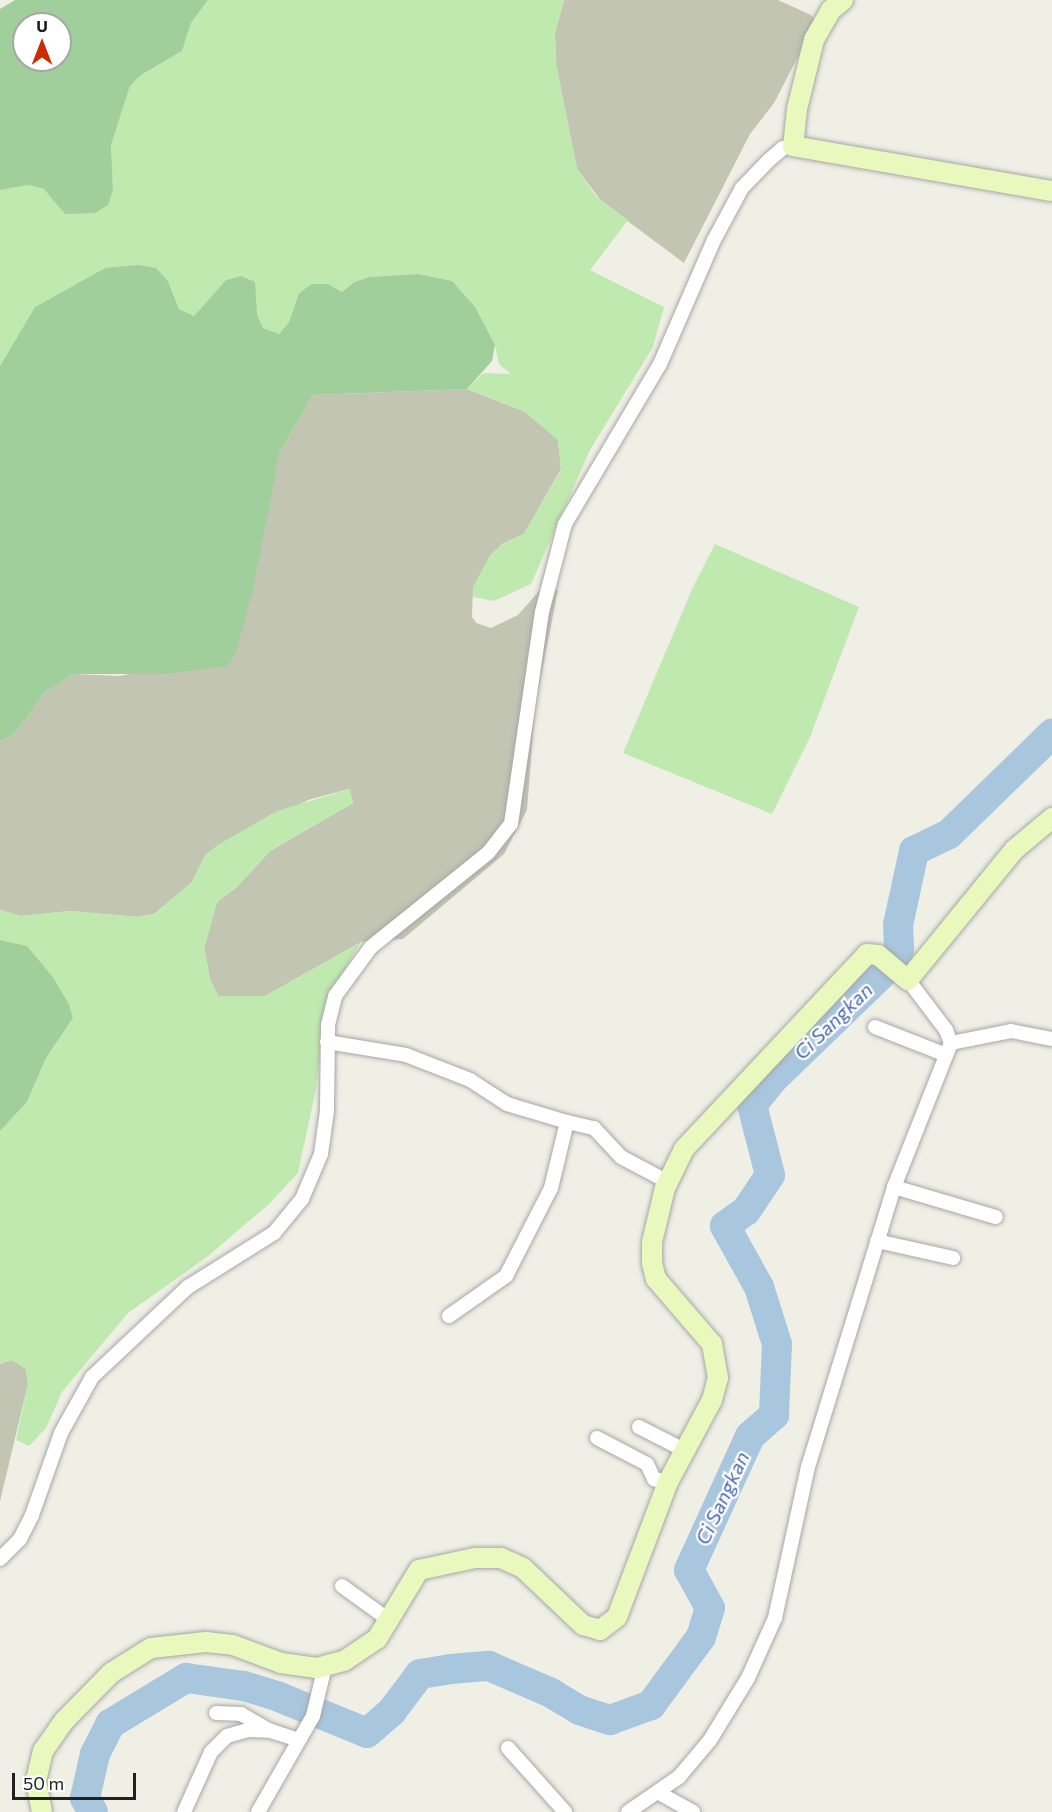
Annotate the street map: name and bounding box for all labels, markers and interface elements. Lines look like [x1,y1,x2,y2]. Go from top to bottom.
north arrow [12,12,72,72]
text: U [36,16,48,35]
water label: Ci Sangkan [789,978,877,1064]
water label: Ci Sangkan [690,1448,754,1548]
scale bar [15,1761,140,1799]
text: 50 m [23,1772,64,1794]

